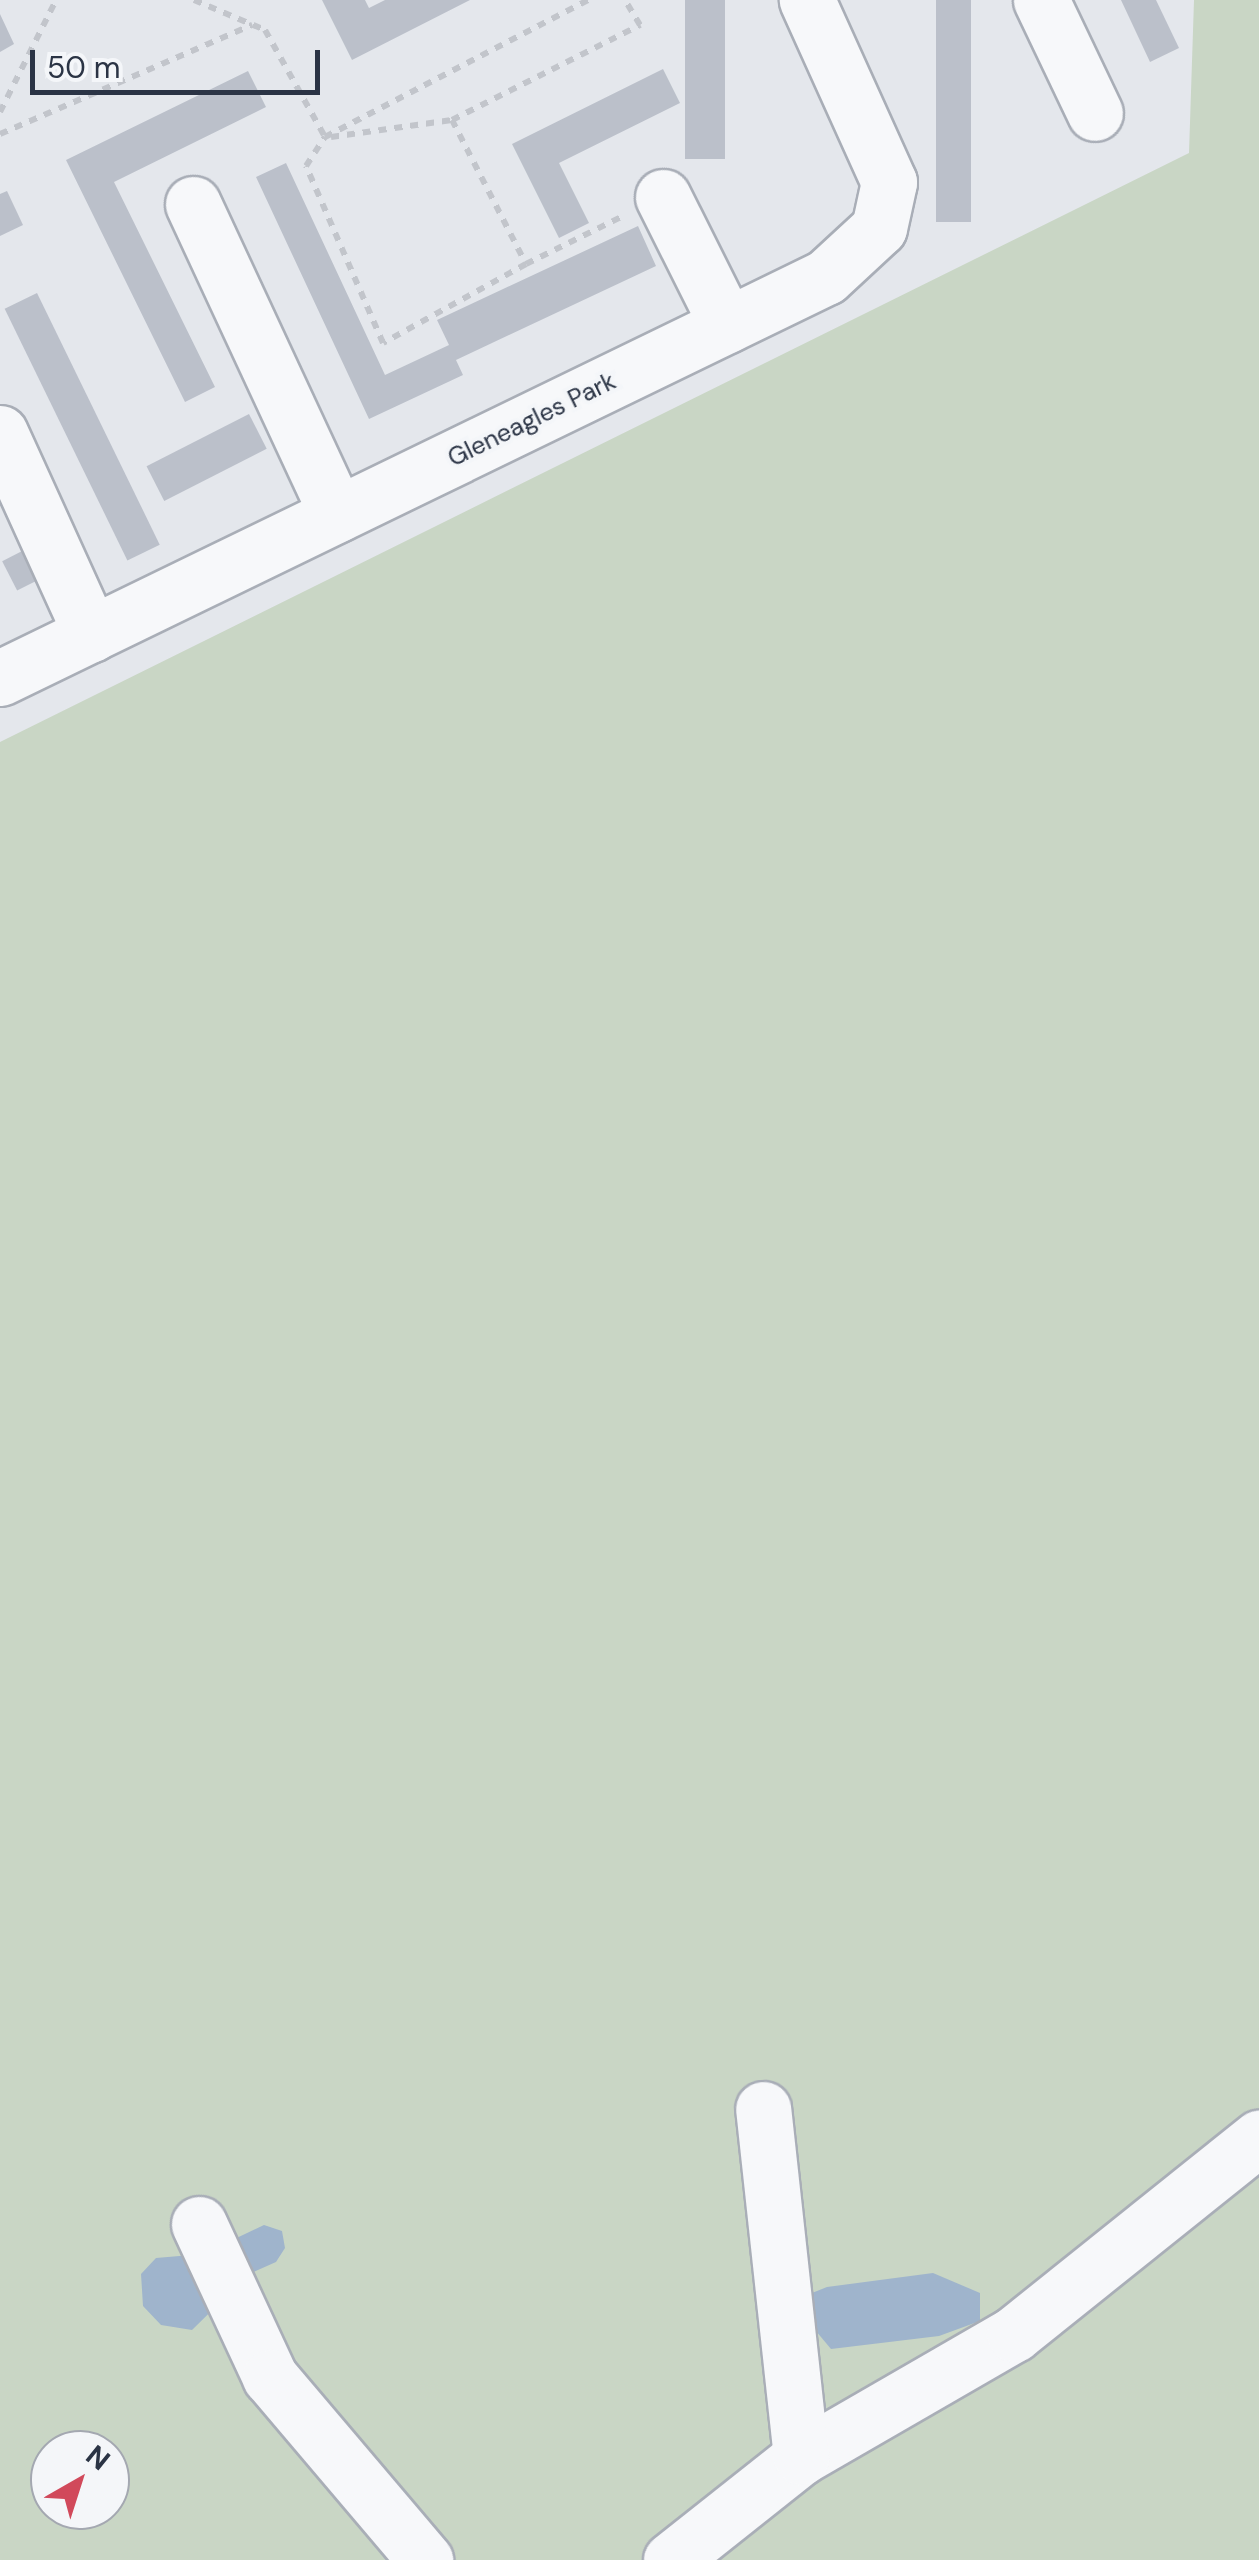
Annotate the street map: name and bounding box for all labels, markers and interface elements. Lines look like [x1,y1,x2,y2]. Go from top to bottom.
scale bar [35,30,325,92]
text: 50 m [47,48,121,87]
street label: Gleneagles Park [443,366,621,474]
north arrow [30,2430,130,2530]
text: N [78,2437,118,2479]

